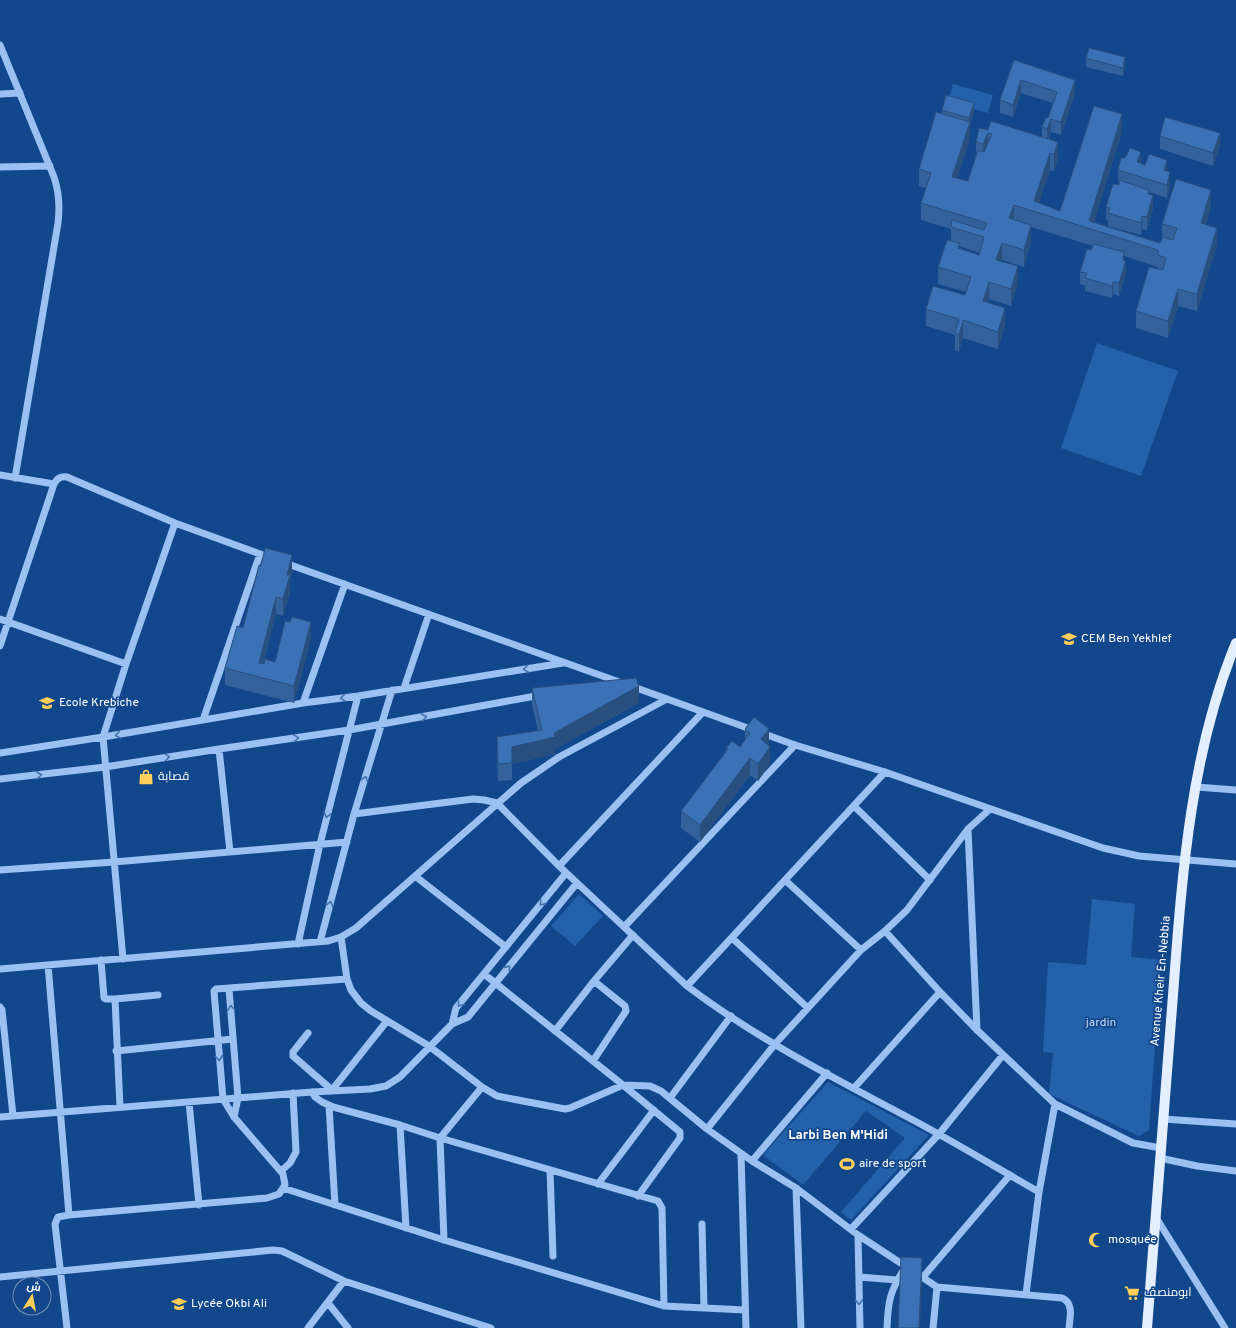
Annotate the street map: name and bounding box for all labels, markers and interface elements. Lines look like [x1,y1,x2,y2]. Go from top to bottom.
school or university icon: CEM Ben Yekhlef [1060,630,1078,648]
place label: CEM Ben Yekhlef [1081,631,1171,647]
one-way arrow [523,664,529,673]
one-way arrow [340,693,346,702]
school or university icon: Ecole Krebiche [38,694,56,712]
place label: Ecole Krebiche [59,695,139,711]
one-way arrow [421,713,427,722]
one-way arrow [115,730,121,739]
one-way arrow [293,734,299,743]
one-way arrow [164,753,171,762]
shop icon: قصابة [137,768,155,786]
place label: قصابة [158,769,189,785]
one-way arrow [36,771,42,780]
one-way arrow [360,776,369,783]
one-way arrow [324,812,332,818]
one-way arrow [539,898,546,906]
one-way arrow [325,901,334,908]
street label: Avenue Kheir En-Nebbia [1147,915,1175,1047]
one-way arrow [503,965,510,972]
one-way arrow [457,1000,465,1007]
one-way arrow [226,1005,235,1011]
park label: jardin [1085,1015,1116,1031]
one-way arrow [215,1055,224,1061]
district label: Larbi Ben M'Hidi [788,1128,888,1144]
sports icon: aire de sport [838,1155,856,1173]
place label: aire de sport [859,1156,927,1172]
mosque icon: mosquée [1087,1231,1105,1249]
place label: mosquée [1108,1232,1157,1248]
north arrow [12,1276,52,1316]
text: ش [25,1279,42,1295]
supermarket icon: ابومنصف [1123,1284,1141,1302]
place label: ابومنصف [1144,1285,1192,1301]
school or university icon: Lycée Okbi Ali [170,1295,188,1313]
place label: Lycée Okbi Ali [191,1296,267,1312]
one-way arrow [855,1299,864,1305]

